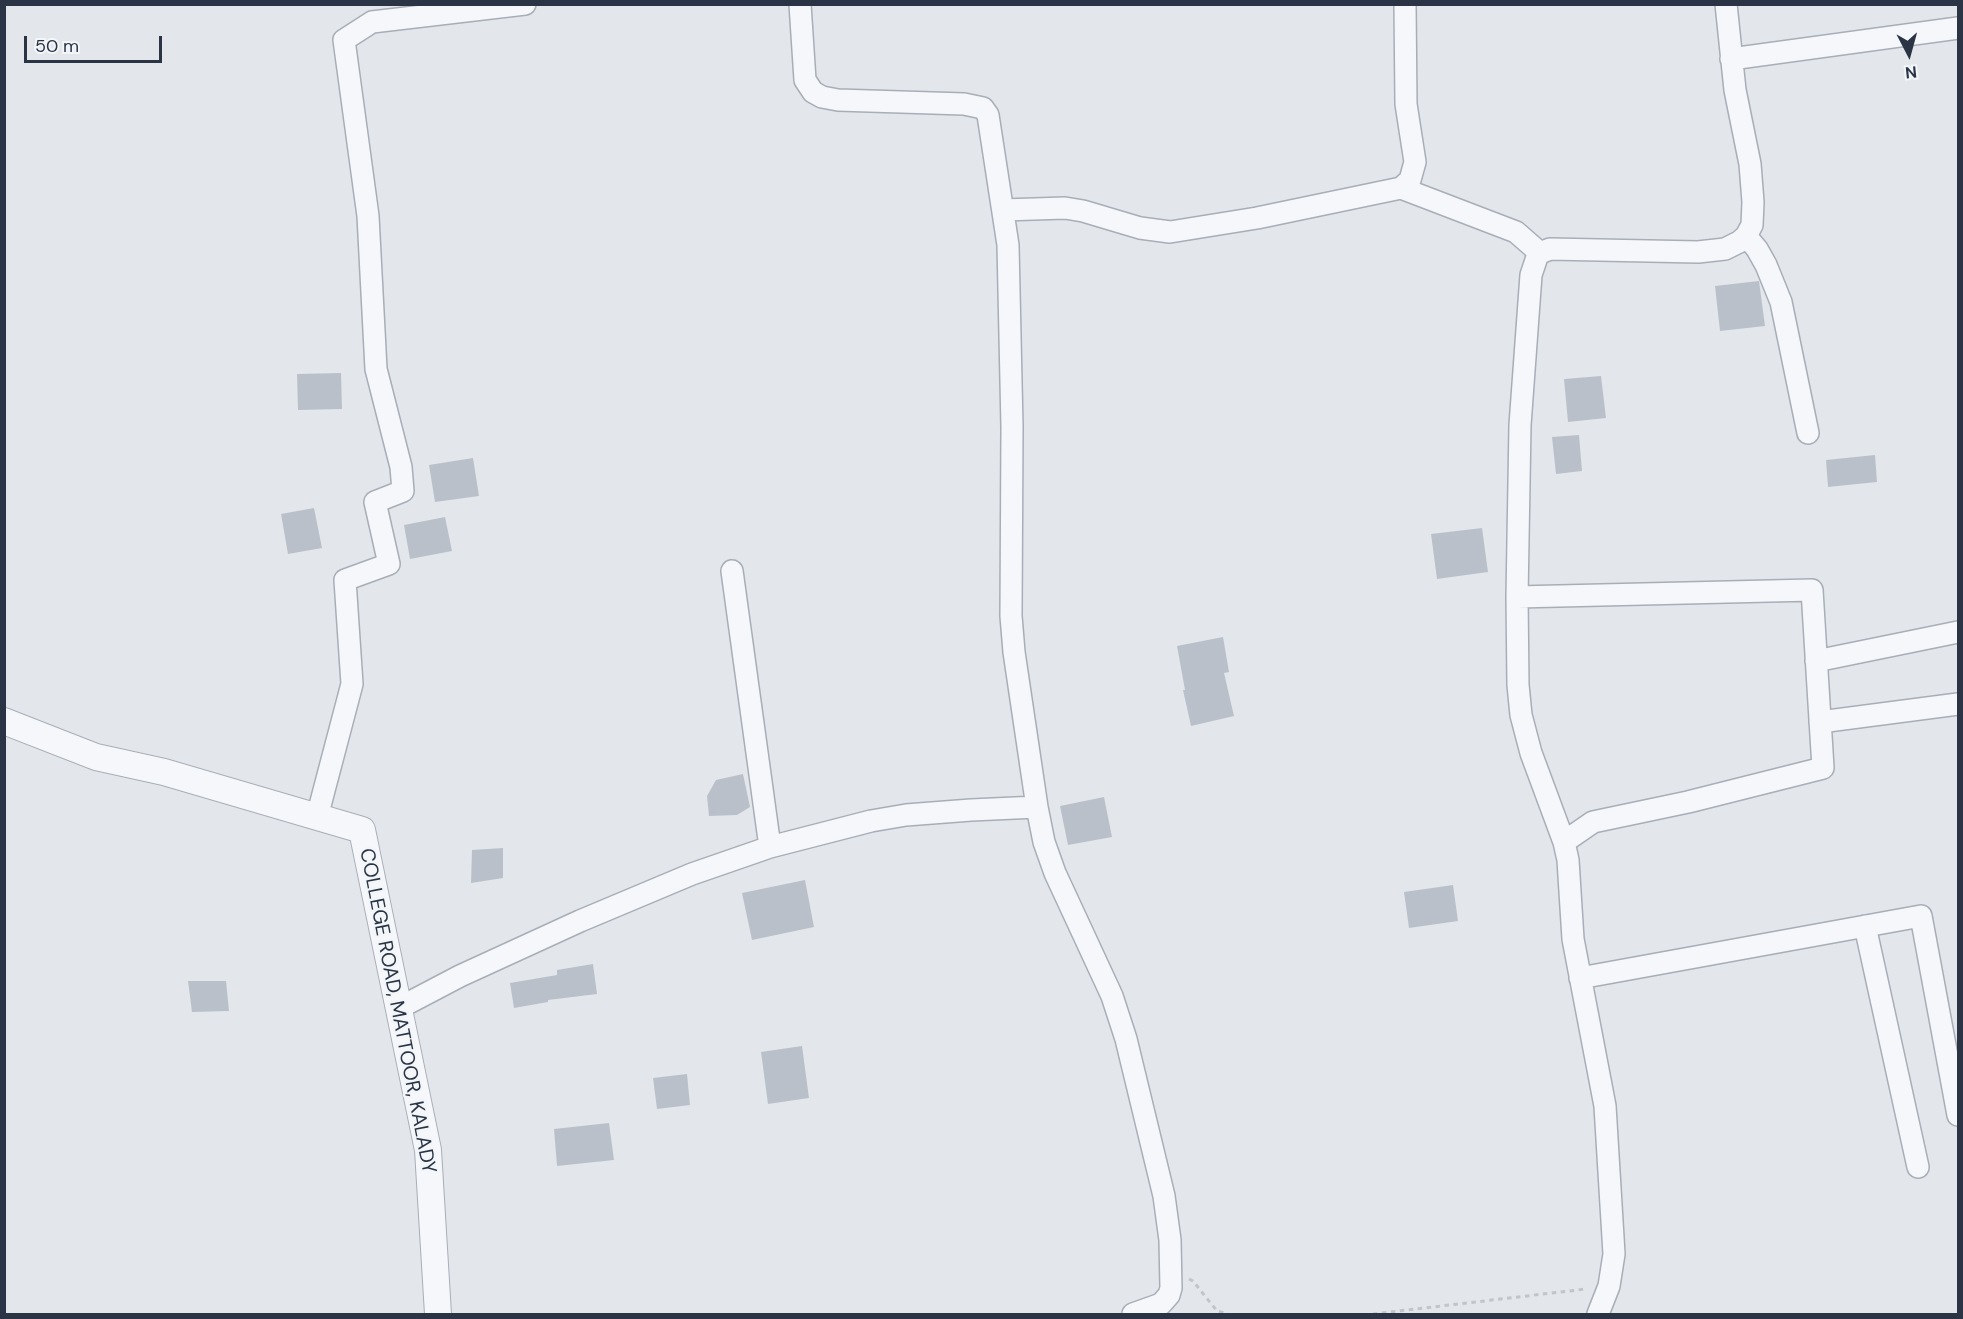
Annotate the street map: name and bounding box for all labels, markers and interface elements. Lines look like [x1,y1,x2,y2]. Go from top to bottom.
scale bar [27,24,165,62]
north arrow [1879,24,1939,84]
text: 50 m [35,34,79,58]
text: N [1904,61,1918,83]
street label: COLLEGE ROAD, MATTOOR, KALADY [354,846,440,1176]

